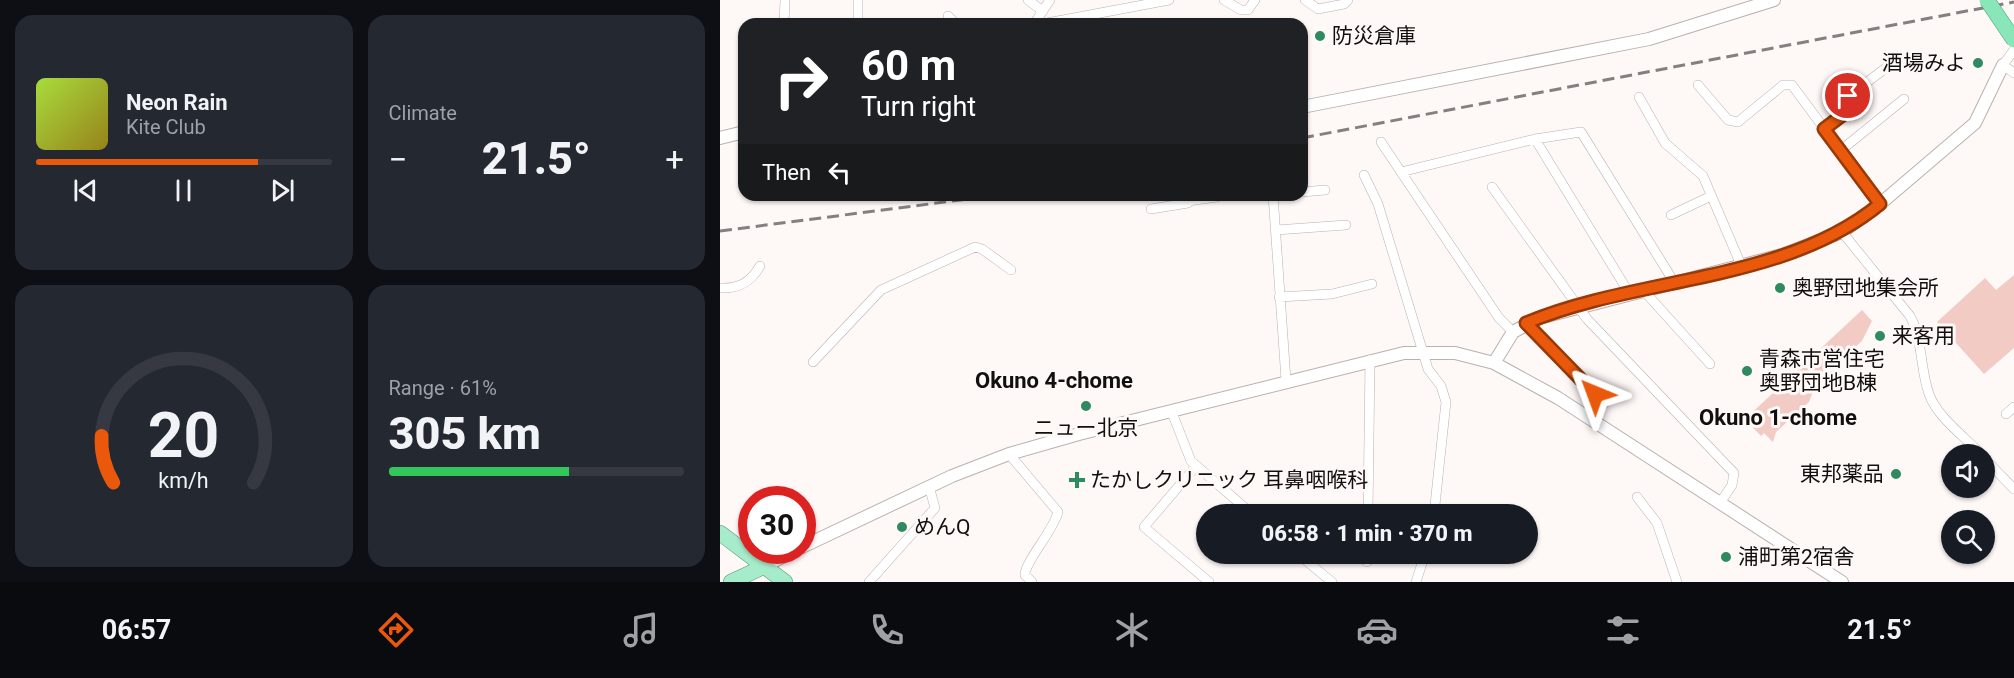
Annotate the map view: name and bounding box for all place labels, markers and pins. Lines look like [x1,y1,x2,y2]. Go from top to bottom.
place label: 防災倉庫 [1332,24,1416,48]
marker: 防災倉庫 [1313,29,1327,43]
place label: 酒場みよ [1882,51,1966,75]
marker: 酒場みよ [1971,56,1985,70]
pin [1822,70,1873,121]
place label: 奥野団地集会所 [1792,276,1939,300]
marker: 奥野団地集会所 [1773,281,1787,295]
place label: 来客用 [1892,324,1955,348]
marker: 来客用 [1873,329,1887,343]
place label: 青森市営住宅 奥野団地B棟 [1759,347,1885,395]
marker: 青森市営住宅 奥野団地B棟 [1740,364,1754,378]
marker: ニュー北京 [1079,399,1093,413]
place label: ニュー北京 [1034,416,1139,440]
place label: 東邦薬品 [1800,462,1884,486]
marker: 東邦薬品 [1889,467,1903,481]
place label: たかしクリニック 耳鼻咽喉科 [1090,468,1368,492]
marker: たかしクリニック 耳鼻咽喉科 [1068,471,1086,489]
place label: めんQ [914,515,970,539]
marker: めんQ [895,520,909,534]
place label: 浦町第2宿舎 [1738,545,1855,569]
marker: 浦町第2宿舎 [1719,550,1733,564]

